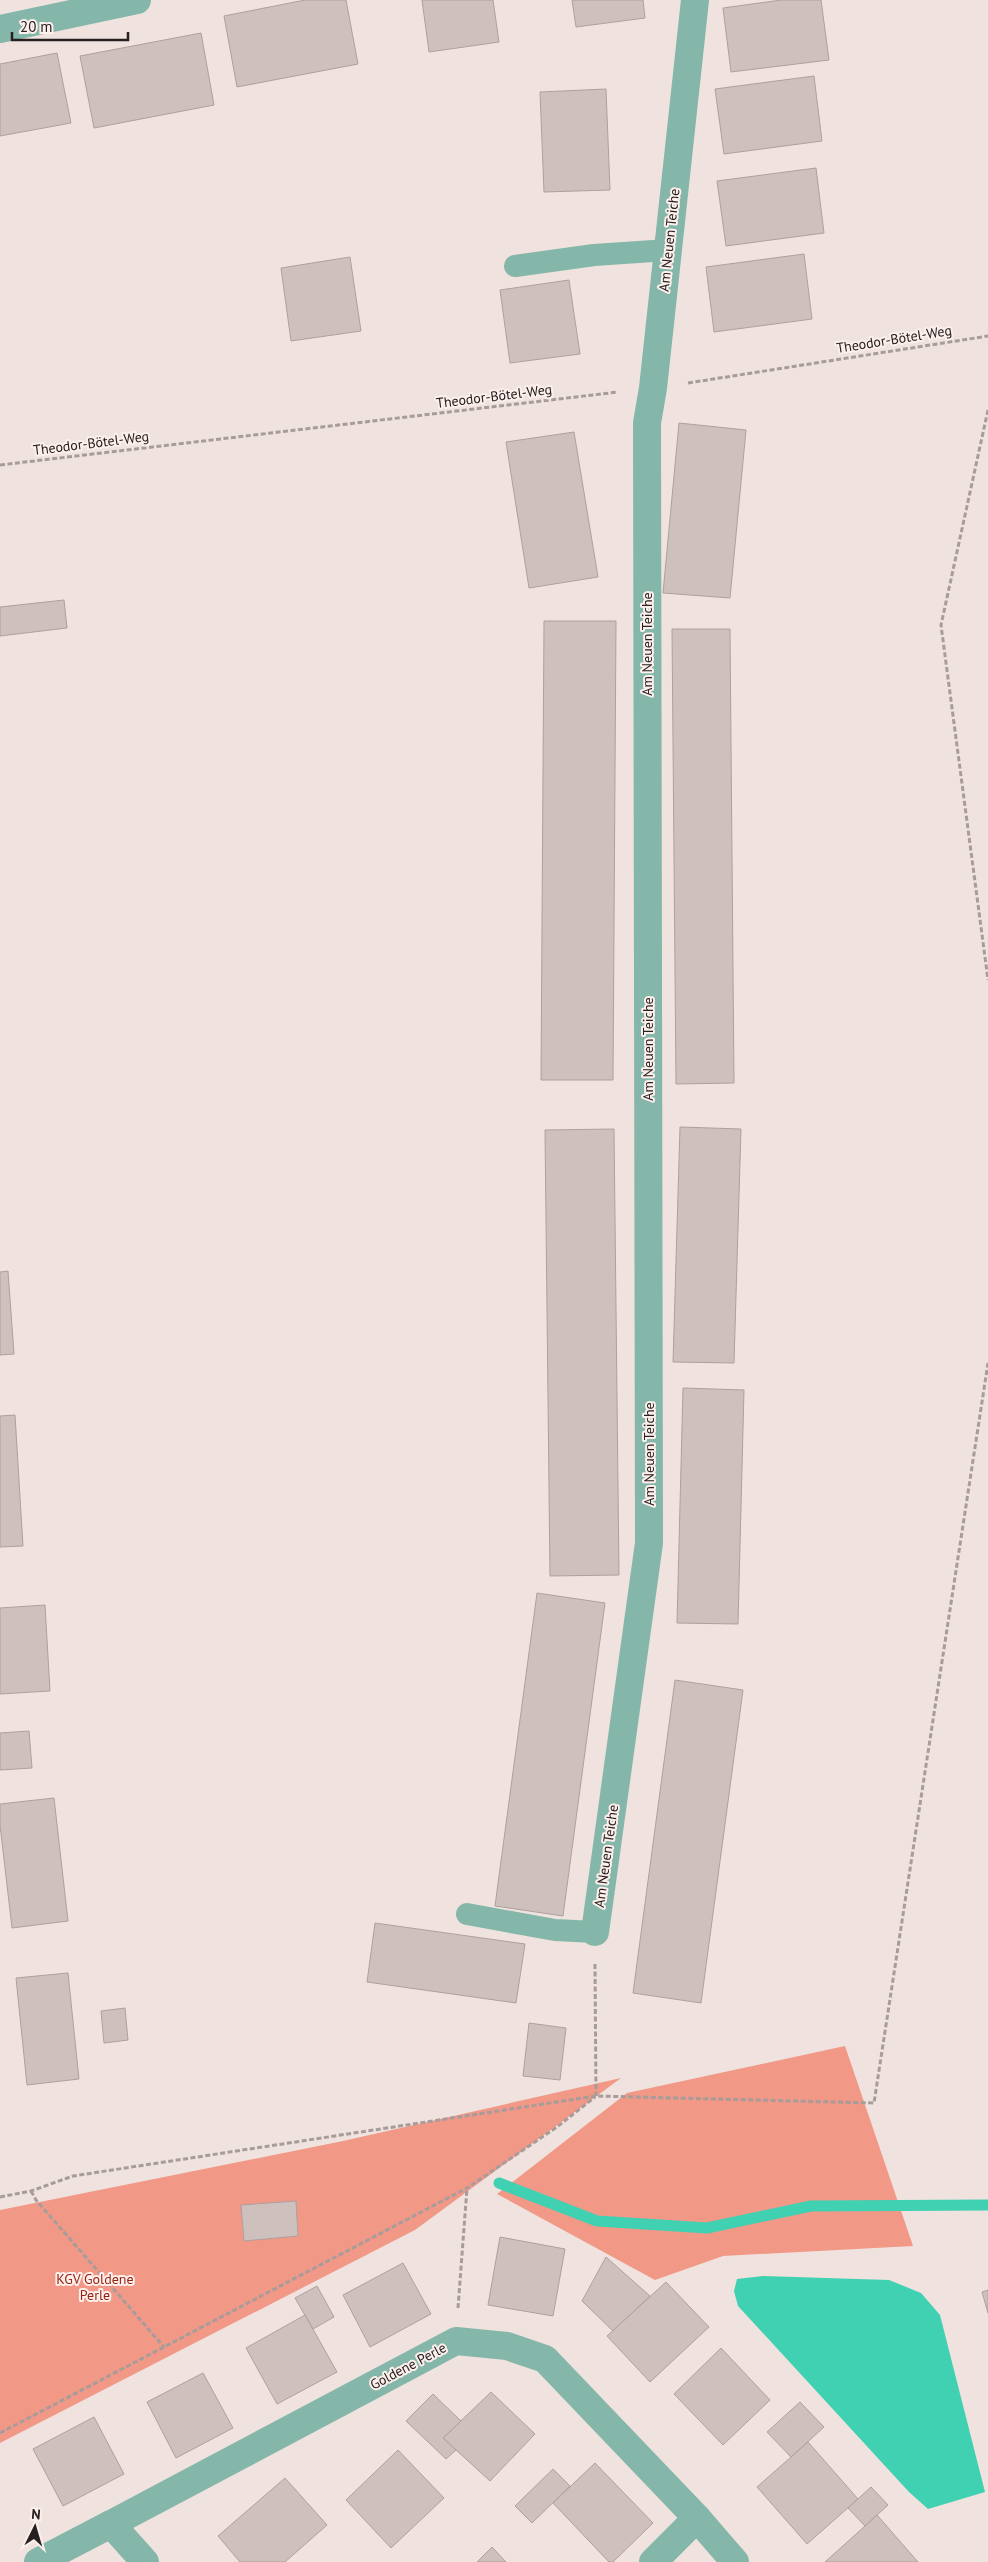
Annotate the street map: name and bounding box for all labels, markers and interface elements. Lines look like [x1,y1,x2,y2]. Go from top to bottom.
scale bar [12,10,129,42]
text: 20 m [20,17,53,36]
street label: Am Neuen Teiche [655,188,683,292]
street label: Theodor-Bötel-Weg [835,321,953,357]
street label: Theodor-Bötel-Weg [435,380,553,412]
street label: Theodor-Bötel-Weg [32,427,150,459]
street label: Am Neuen Teiche [638,592,656,696]
street label: Am Neuen Teiche [639,997,657,1101]
street label: Am Neuen Teiche [640,1402,658,1506]
street label: Am Neuen Teiche [590,1804,622,1908]
park label: KGV Goldene Perle [56,2270,134,2304]
street label: Goldene Perle [367,2338,449,2394]
north arrow [10,2502,60,2552]
text: N [31,2505,42,2523]

